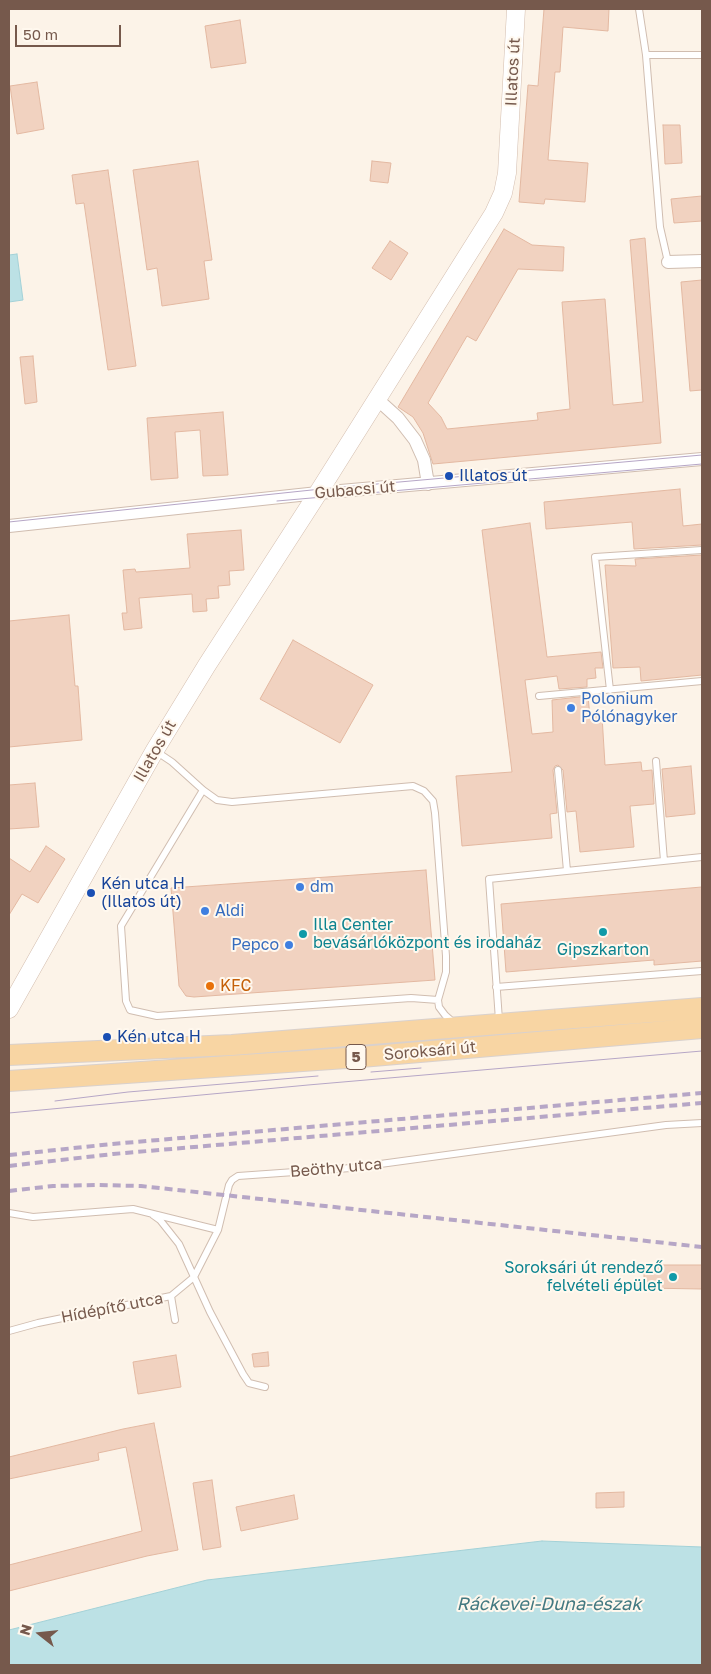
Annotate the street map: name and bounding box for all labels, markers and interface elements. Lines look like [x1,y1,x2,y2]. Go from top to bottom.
scale bar [18,15,124,47]
text: 50 m [23,25,58,43]
street label: Illatos út [502,37,524,107]
place label: Illatos út [459,466,528,486]
marker: Illatos út [443,470,455,482]
street label: Gubacsi út [314,477,396,503]
place label: Polonium Pólónagyker [581,689,677,727]
marker: Polonium Pólónagyker [565,702,577,714]
street label: Illatos út [130,716,180,786]
place label: Kén utca H (Illatos út) [101,874,185,912]
place label: dm [310,877,334,897]
marker: dm [294,881,306,893]
marker: Kén utca H (Illatos út) [85,887,97,899]
place label: Aldi [215,901,244,921]
marker: Aldi [199,905,211,917]
place label: Illa Center bevásárlóközpont és irodaház [313,915,541,953]
marker: Gipszkarton [597,926,609,938]
marker: Illa Center bevásárlóközpont és irodaház [297,928,309,940]
place label: Pepco [231,935,279,955]
marker: Pepco [283,939,295,951]
place label: Gipszkarton [557,940,649,960]
place label: KFC [220,976,251,996]
marker: KFC [204,980,216,992]
place label: Kén utca H [117,1027,201,1047]
marker: Kén utca H [101,1031,113,1043]
street label: Soroksári út [383,1037,477,1065]
road number: 5 [346,1044,366,1070]
street label: Beöthy utca [289,1154,383,1182]
place label: Soroksári út rendező felvételi épület [504,1258,663,1296]
marker: Soroksári út rendező felvételi épület [667,1271,679,1283]
street label: Hídépítő utca [59,1289,165,1327]
water label: Ráckevei-Duna-észak [457,1593,641,1615]
north arrow [15,1609,65,1659]
text: N [15,1622,35,1637]

